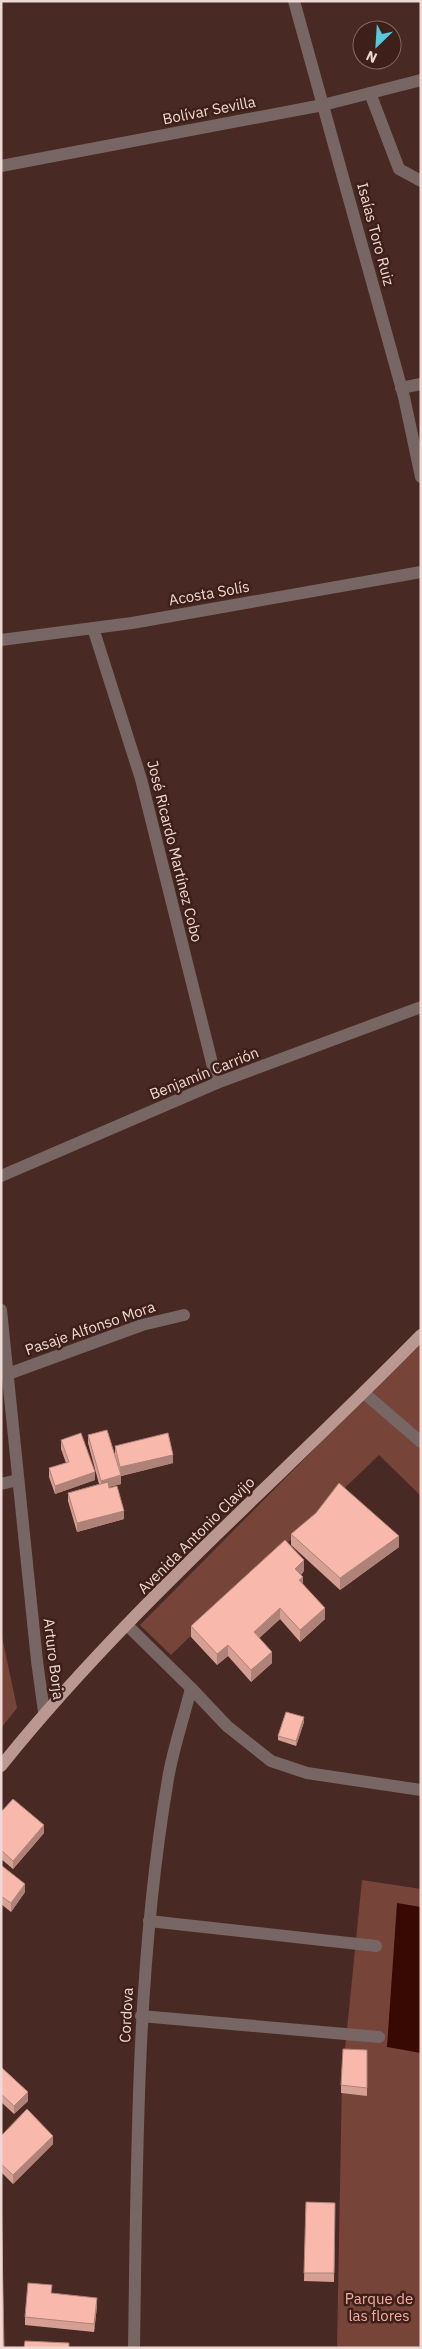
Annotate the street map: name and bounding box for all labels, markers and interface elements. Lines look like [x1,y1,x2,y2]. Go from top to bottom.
north arrow [352,20,402,70]
text: N [363,46,380,67]
street label: Bolívar Sevilla [161,92,257,128]
street label: Isaías Toro Ruiz [353,180,399,288]
street label: Acosta Solís [167,577,251,609]
street label: José Ricardo Martínez Cobo [143,758,207,944]
street label: Benjamín Carrión [147,1042,261,1104]
street label: Pasaje Alfonso Mora [22,1297,158,1359]
street label: Avenida Antonio Clavijo [133,1472,259,1598]
street label: Arturo Borja [40,1617,68,1701]
street label: Cordova [115,1987,137,2043]
park label: Parque de las flores [345,2289,413,2325]

